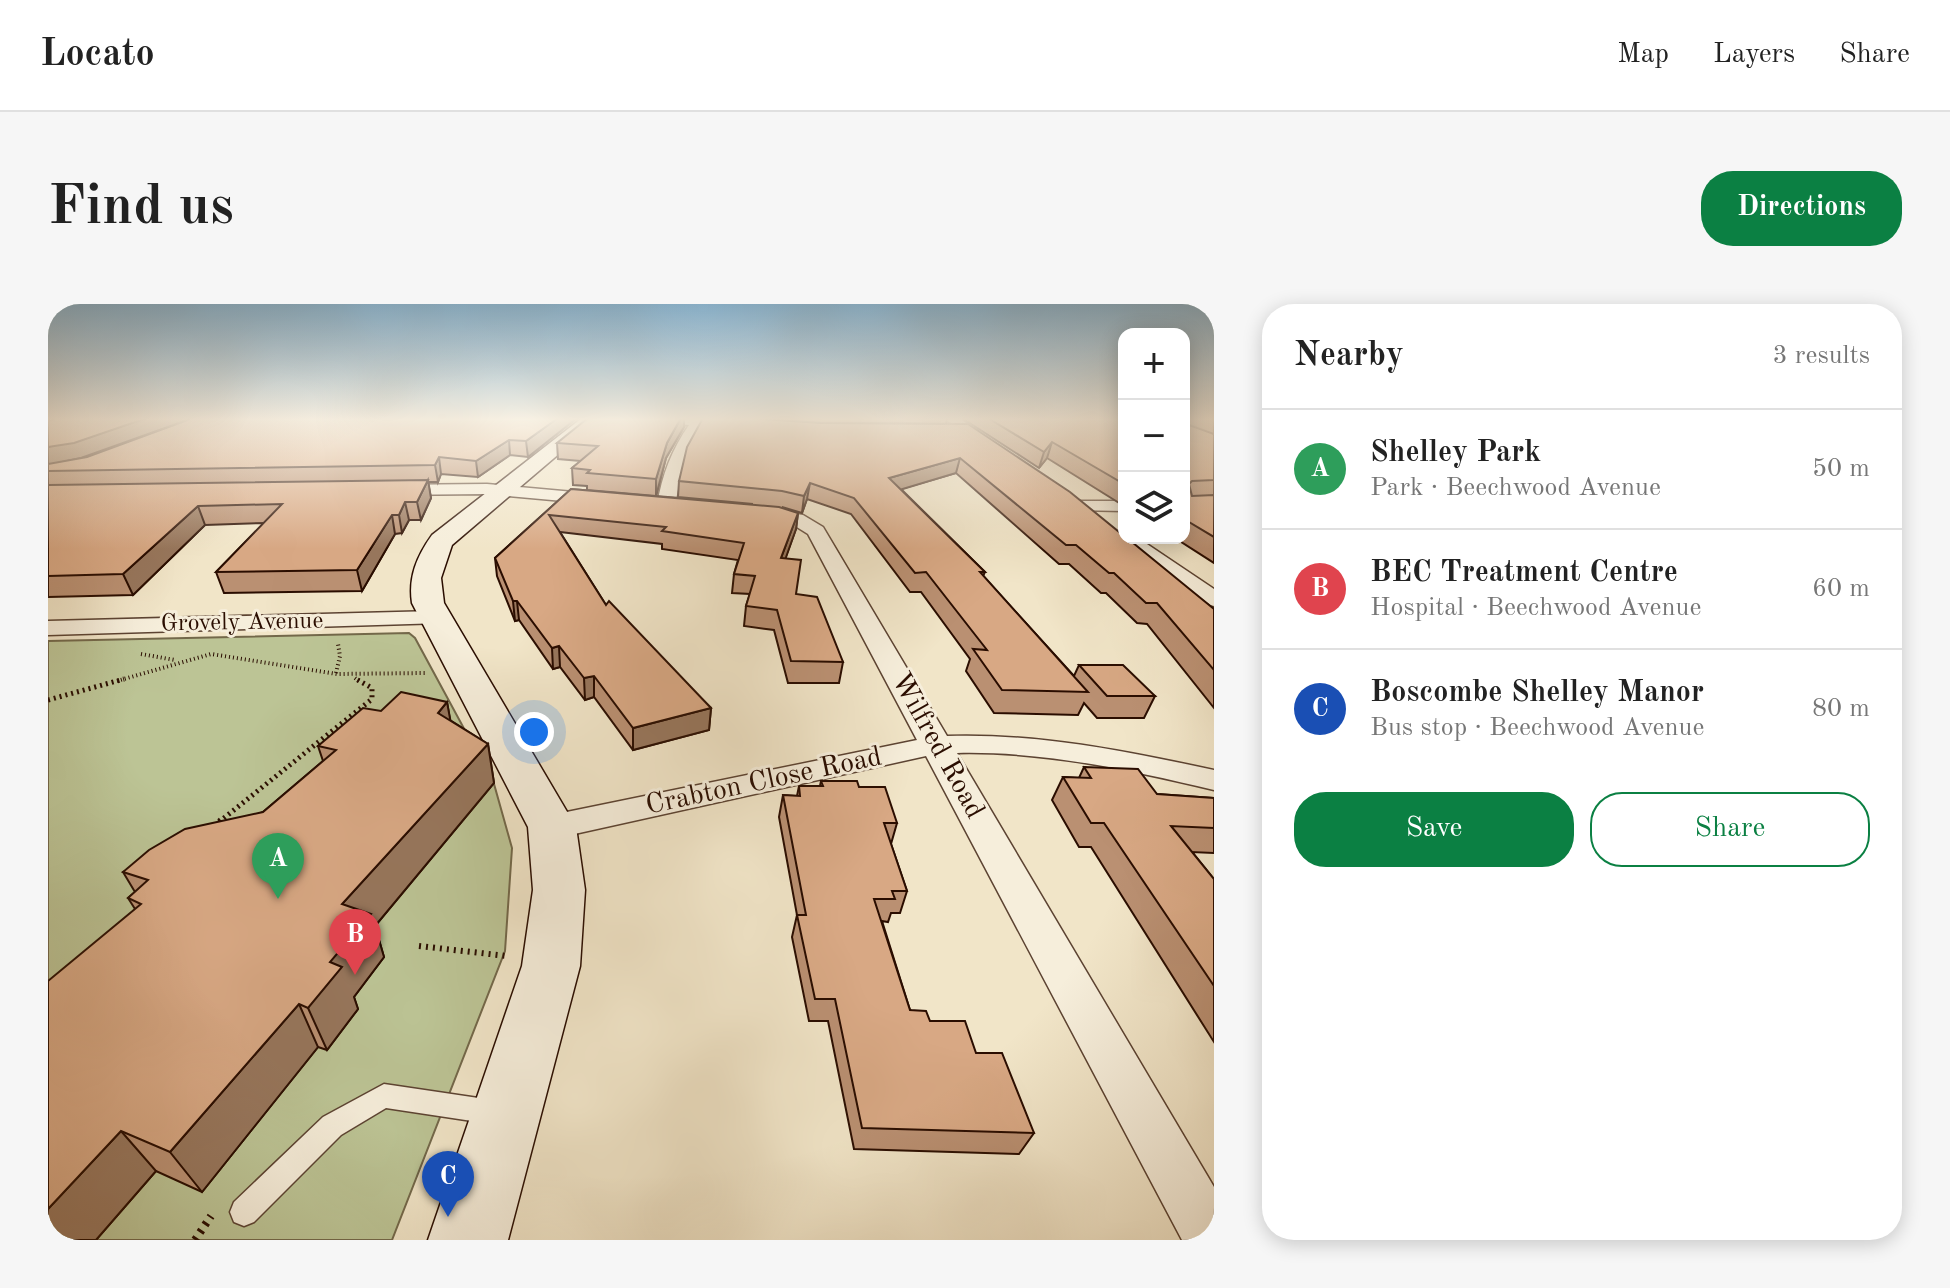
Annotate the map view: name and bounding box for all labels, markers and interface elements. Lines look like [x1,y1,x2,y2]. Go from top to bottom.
text: Locato [40,36,155,74]
text: Map [1617,41,1669,69]
text: Layers [1713,41,1795,69]
text: Share [1839,41,1910,69]
button: Directions [1701,171,1902,246]
text: Find us [48,180,234,236]
map controls [1118,328,1190,544]
button: + [1118,328,1190,400]
text: Nearby [1294,339,1404,373]
text: 3 results [1772,343,1870,369]
button: − [1118,400,1190,472]
text: Shelley Park [1370,438,1541,468]
text: A [1310,456,1330,482]
text: 50 m [1812,456,1870,482]
button: layers [1118,472,1190,544]
text: Park · Beechwood Avenue [1370,475,1661,501]
text: BEC Treatment Centre [1370,558,1678,588]
text: B [1311,576,1329,602]
text: 60 m [1812,576,1870,602]
text: Hospital · Beechwood Avenue [1370,595,1701,621]
street label: Grovely Avenue [160,610,324,636]
street label: Wilfred Road [885,668,989,824]
text: Boscombe Shelley Manor [1370,678,1704,708]
text: C [1311,696,1329,722]
text: 80 m [1812,696,1870,722]
your location [514,712,554,752]
text: Bus stop · Beechwood Avenue [1370,715,1704,741]
street label: Crabton Close Road [643,743,885,821]
button: Save [1294,792,1574,867]
button: Share [1590,792,1870,867]
pin: A [252,833,304,899]
pin: B [329,909,381,975]
pin: C [422,1151,474,1217]

